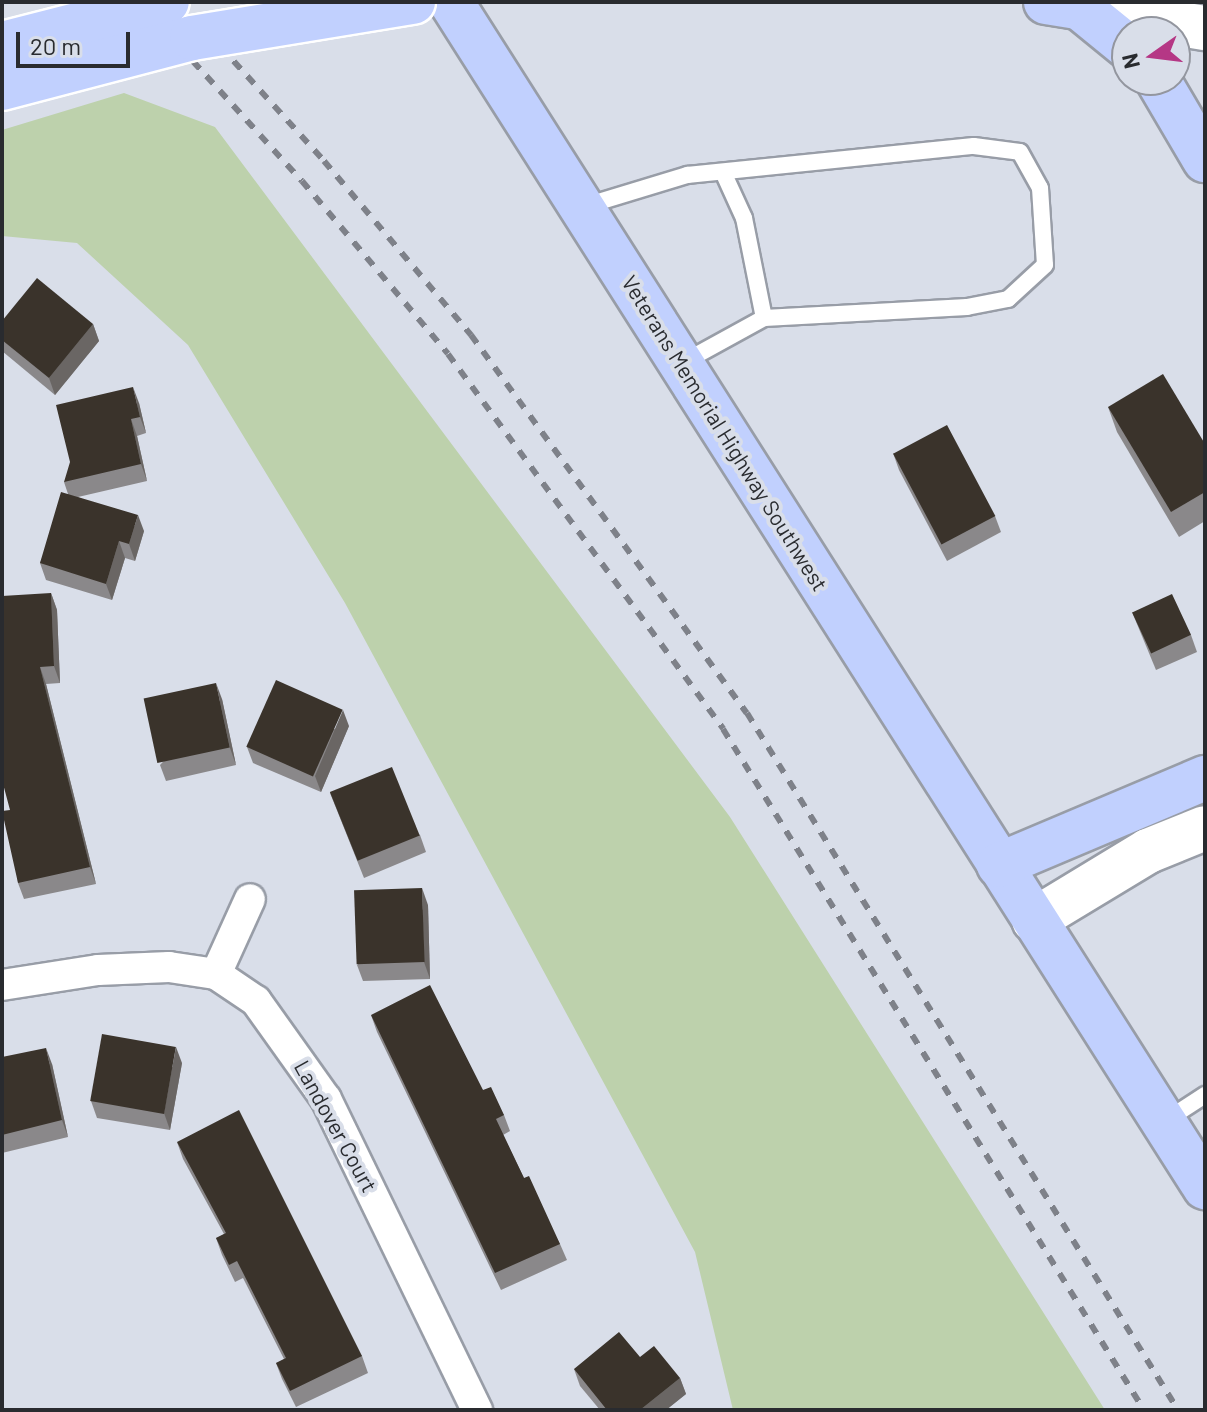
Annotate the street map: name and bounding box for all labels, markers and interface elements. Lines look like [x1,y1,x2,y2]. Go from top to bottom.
scale bar [20,16,134,66]
north arrow [1111,16,1191,96]
text: 20 m [30,31,81,60]
text: N [1115,51,1144,72]
street label: Veterans Memorial Highway Southwest [616,270,834,596]
street label: Landover Court [289,1055,383,1197]

